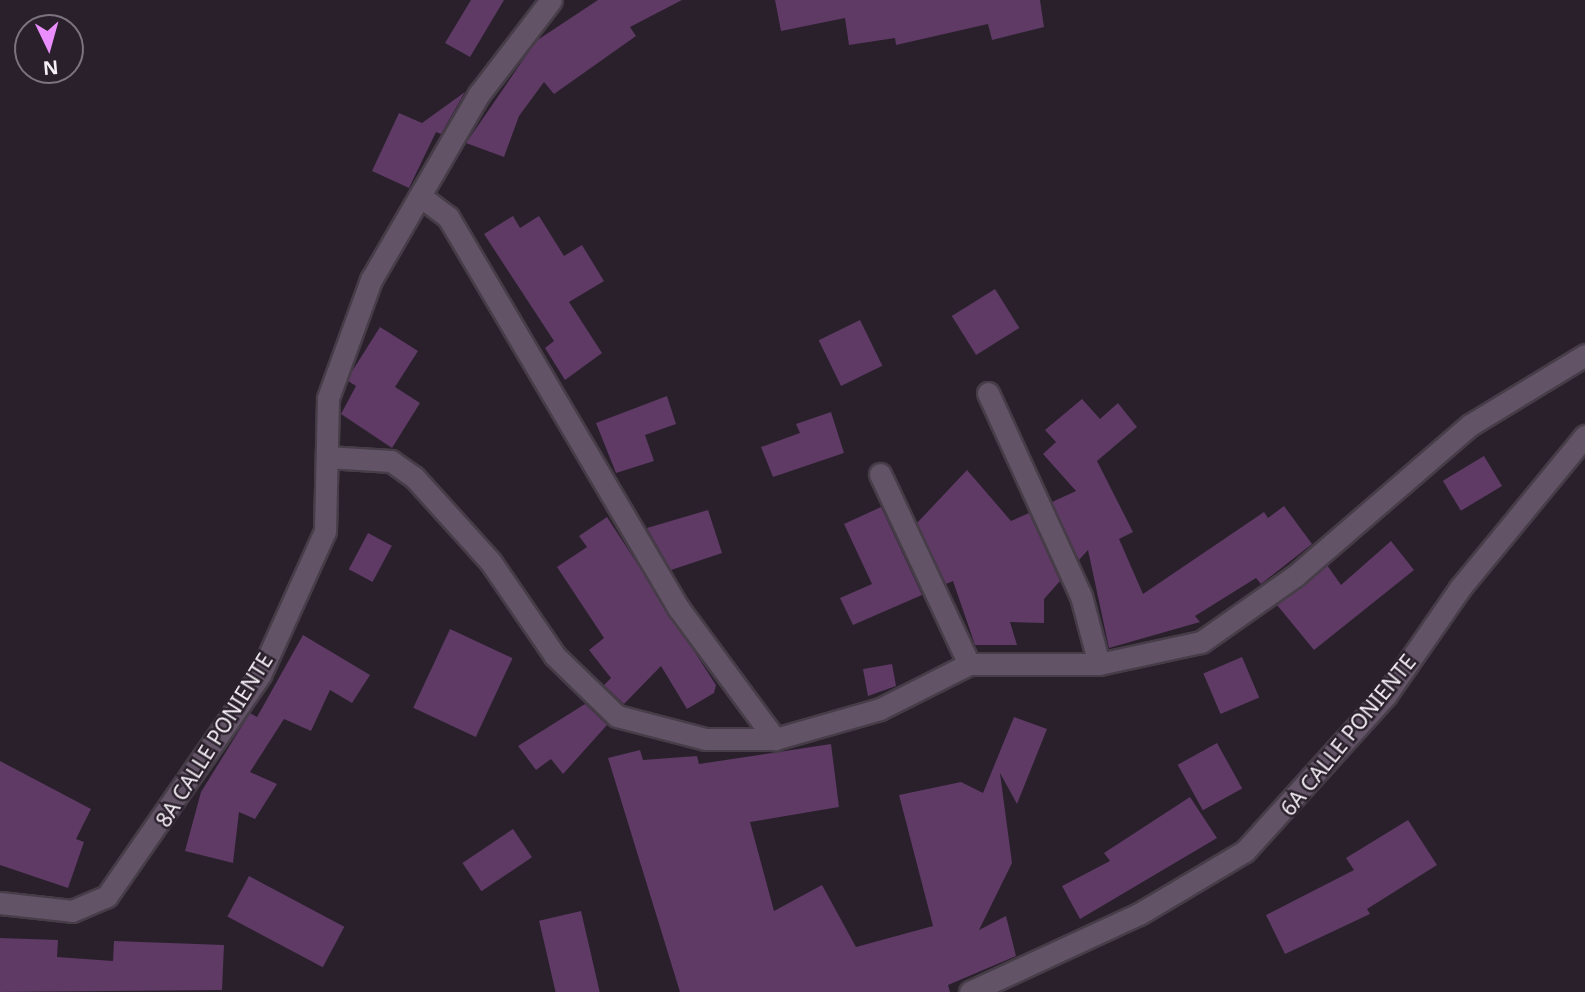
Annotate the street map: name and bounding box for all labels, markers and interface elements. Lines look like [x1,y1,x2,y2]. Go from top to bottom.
north arrow [14,14,84,84]
text: N [42,54,59,82]
street label: 8A CALLE PONIENTE [150,649,278,831]
street label: 6A CALLE PONIENTE [1275,649,1421,821]

